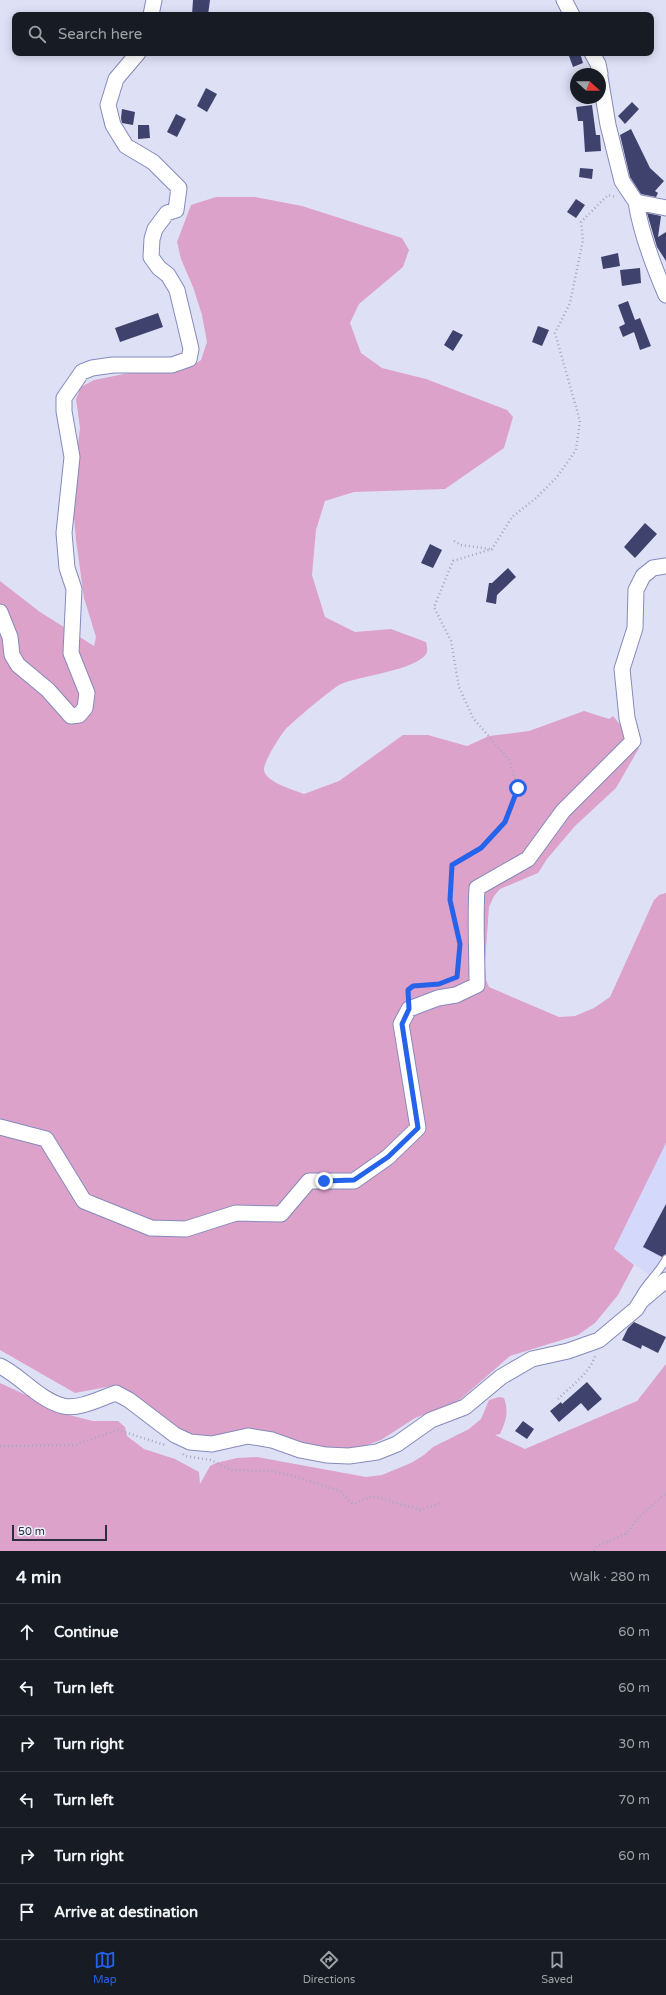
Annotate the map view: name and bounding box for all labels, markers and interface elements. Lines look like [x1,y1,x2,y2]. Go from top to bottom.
search box [12,12,654,56]
icon: search [26,23,48,45]
text: Search here [58,25,142,43]
north arrow [570,68,606,104]
route start [509,779,527,797]
route end [315,1172,333,1190]
scale bar [12,1523,107,1542]
text: 50 m [18,1525,45,1538]
text: 4 min [16,1567,61,1588]
text: Walk · 280 m [570,1569,650,1585]
icon: ahead [16,1621,38,1643]
text: Continue [54,1623,118,1641]
text: 60 m [618,1624,650,1640]
icon: left [16,1677,38,1699]
text: Turn left [54,1679,114,1697]
text: 60 m [618,1680,650,1696]
icon: right [16,1733,38,1755]
text: Turn right [54,1735,124,1753]
text: 30 m [618,1736,650,1752]
icon: left [16,1789,38,1811]
text: Turn left [54,1791,114,1809]
text: 70 m [618,1792,650,1808]
icon: right [16,1845,38,1867]
text: Turn right [54,1847,124,1865]
text: 60 m [618,1848,650,1864]
icon: arrive [16,1901,38,1923]
text: Arrive at destination [54,1903,198,1921]
tab: Map [93,1949,117,1986]
tab: Directions [303,1949,355,1986]
tab: Saved [541,1949,573,1986]

